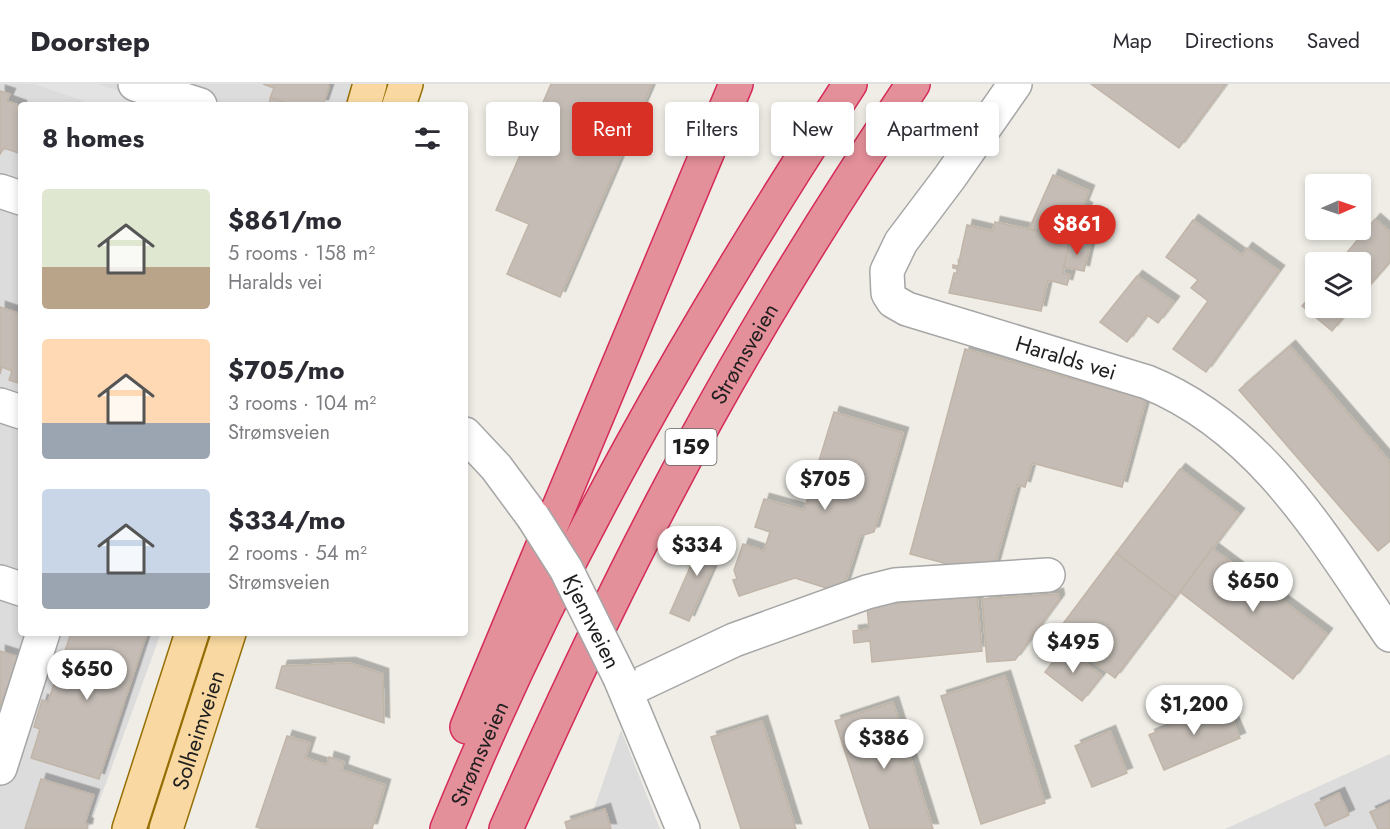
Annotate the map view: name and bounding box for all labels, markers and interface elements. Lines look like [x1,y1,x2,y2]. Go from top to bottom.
text: Doorstep [30,21,150,62]
text: Map [1113,26,1152,56]
text: Directions [1185,26,1274,56]
text: Saved [1307,26,1360,56]
chip: Buy [486,102,560,156]
chip: Rent [572,102,653,156]
chip: Filters [665,102,759,156]
chip: New [771,102,854,156]
chip: Apartment [866,102,999,156]
text: 8 homes [42,119,144,157]
icon: filters [411,122,444,155]
north arrow [1305,174,1371,240]
map controls [1305,174,1371,318]
text: $861/mo [228,201,342,239]
pin: $861 [1041,205,1113,256]
text: $861 [1053,210,1101,239]
icon: home [90,213,162,285]
text: 5 rooms · 158 m² [228,239,375,268]
button: layers [1305,252,1371,318]
text: Haralds vei [228,268,322,297]
street label: Strømsveien [702,297,786,410]
street label: Haralds vei [1012,327,1121,388]
text: $705/mo [228,351,344,389]
icon: home [90,363,162,435]
text: 3 rooms · 104 m² [228,389,376,418]
text: Strømsveien [228,418,330,447]
road number: 159 [666,429,716,465]
pin: $705 [789,460,861,511]
text: $705 [800,465,850,494]
text: $334/mo [228,501,345,539]
icon: home [90,513,162,585]
pin: $334 [661,526,733,577]
text: $334 [671,531,723,560]
text: 2 rooms · 54 m² [228,539,367,568]
pin: $650 [1217,562,1289,613]
text: $650 [1227,567,1279,596]
text: Strømsveien [228,568,330,597]
street label: Kjennveien [555,569,629,674]
pin: $495 [1037,623,1109,674]
text: $495 [1047,628,1099,657]
pin: $650 [51,650,123,701]
text: $650 [61,655,113,684]
street label: Solheimveien [164,666,232,794]
pin: $1,200 [1145,685,1243,736]
text: $1,200 [1160,690,1228,719]
street label: Strømsveien [442,696,516,811]
pin: $386 [848,719,920,770]
text: $386 [859,724,909,753]

